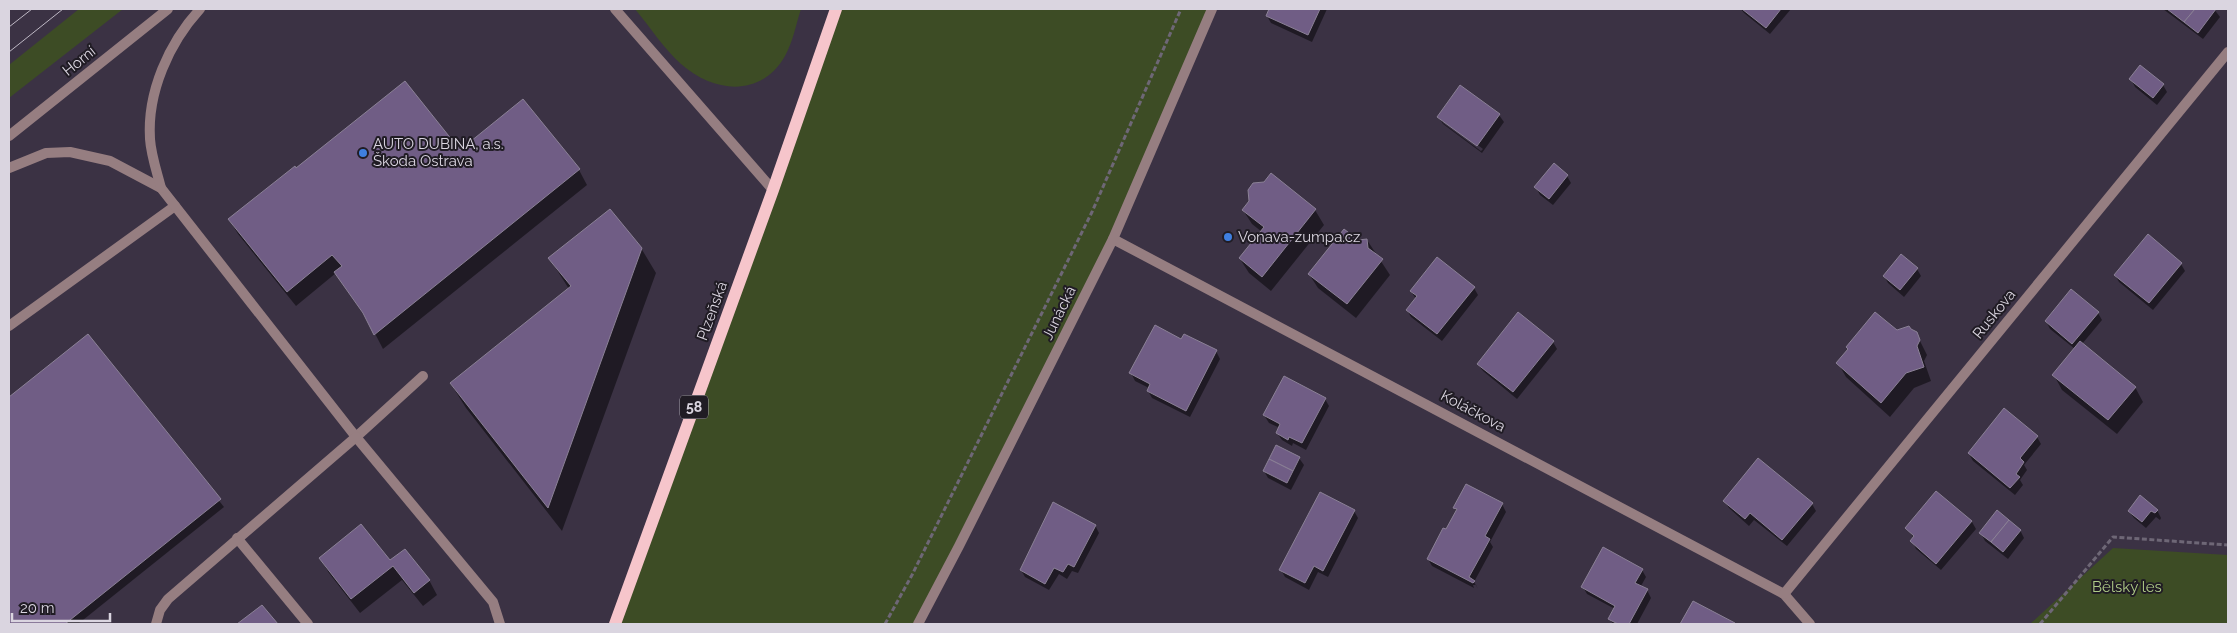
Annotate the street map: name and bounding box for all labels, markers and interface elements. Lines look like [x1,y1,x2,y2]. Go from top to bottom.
street label: Horní [59,42,100,80]
place label: AUTO DUBINA, a.s. Škoda Ostrava [373,135,504,170]
marker: AUTO DUBINA, a.s. Škoda Ostrava [357,147,369,159]
place label: Vonava-zumpa.cz [1238,228,1360,246]
marker: Vonava-zumpa.cz [1222,231,1234,243]
street label: Plzeňská [693,279,731,343]
street label: Junácká [1038,283,1080,343]
street label: Ruskova [1969,286,2019,342]
street label: Koláčkova [1438,386,1508,436]
road number: 58 [680,396,708,418]
park label: Bělský les [2092,578,2162,596]
scale bar [12,590,110,622]
text: 20 m [20,599,55,617]

